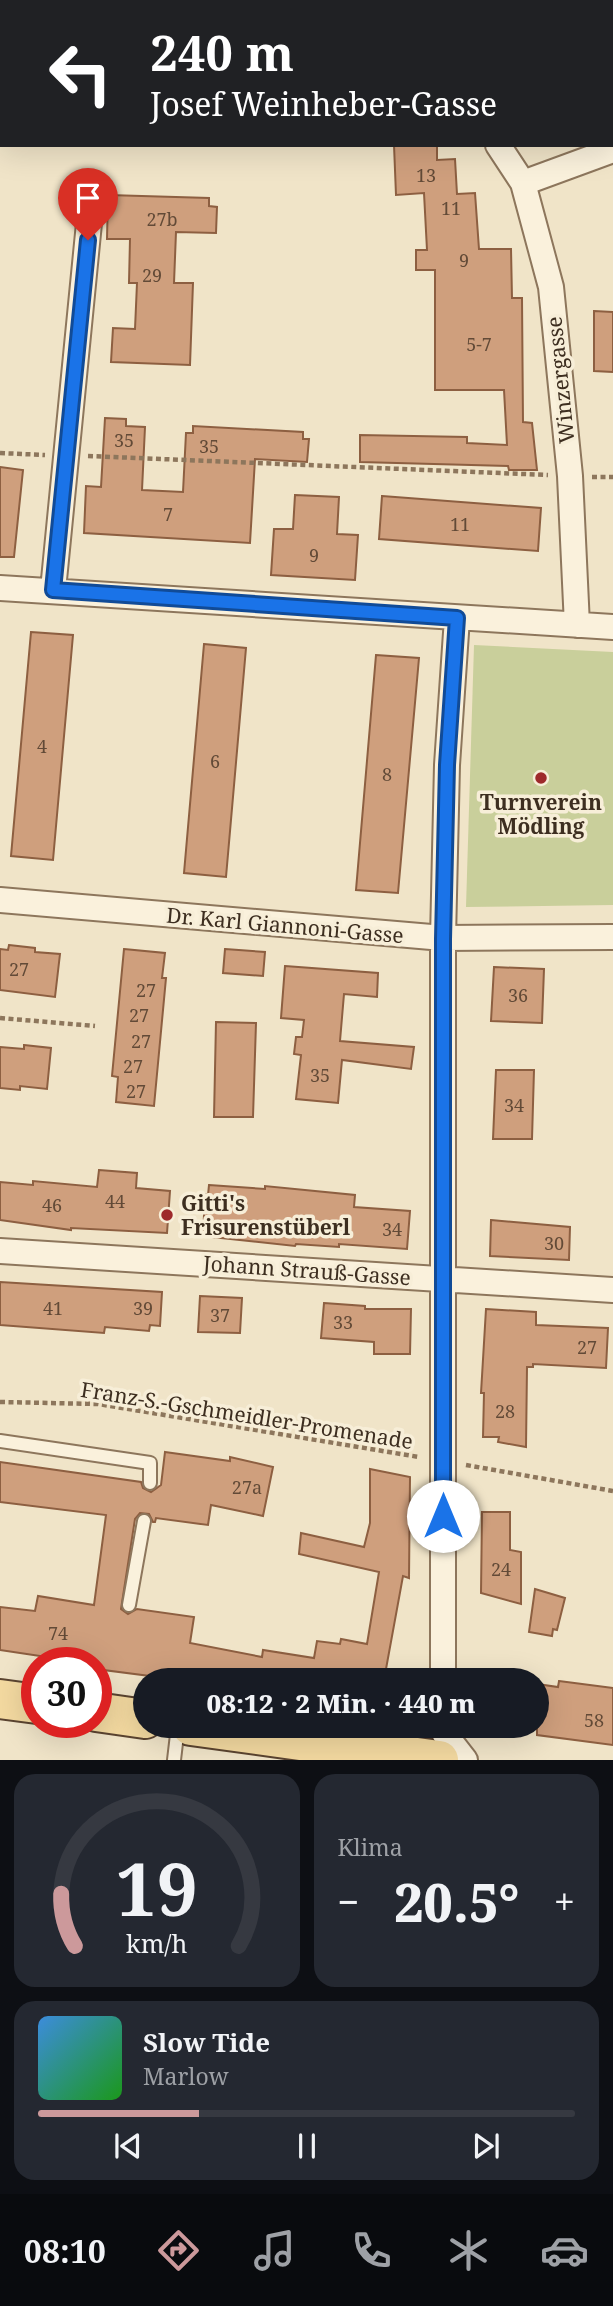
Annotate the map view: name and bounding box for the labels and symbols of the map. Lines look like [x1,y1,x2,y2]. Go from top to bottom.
house number: 13 [416,163,436,187]
pin [58,168,118,240]
house number: 11 [441,196,461,220]
house number: 27b [146,207,178,231]
house number: 9 [459,248,469,272]
house number: 29 [142,263,162,287]
street label: Winzergasse [539,315,581,445]
house number: 5-7 [466,332,492,356]
house number: 35 [114,428,134,452]
house number: 35 [199,434,219,458]
house number: 7 [163,502,173,526]
house number: 11 [450,512,470,536]
house number: 9 [309,543,319,567]
house number: 4 [37,734,47,758]
house number: 6 [210,749,220,773]
house number: 8 [382,762,392,786]
marker: Turnverein Mödling [533,770,549,786]
place label: Turnverein Mödling [480,788,602,840]
street label: Dr. Karl Giannoni-Gasse [165,901,405,949]
house number: 27 [9,957,29,981]
house number: 27 [136,978,156,1002]
house number: 36 [508,983,528,1007]
house number: 27 [129,1003,149,1027]
house number: 27 [131,1029,151,1053]
house number: 27 [123,1054,143,1078]
house number: 35 [310,1063,330,1087]
house number: 27 [126,1079,146,1103]
house number: 34 [504,1093,524,1117]
house number: 44 [105,1189,125,1213]
place label: Gitti's Frisurenstüberl [181,1189,351,1241]
house number: 46 [42,1193,62,1217]
marker: Gitti's Frisurenstüberl [159,1207,175,1223]
house number: 34 [382,1217,402,1241]
house number: 30 [544,1231,564,1255]
street label: Johann Strauß-Gasse [201,1249,412,1291]
house number: 41 [43,1296,63,1320]
house number: 39 [133,1296,153,1320]
house number: 37 [210,1303,230,1327]
house number: 33 [333,1310,353,1334]
house number: 27 [577,1335,597,1359]
street label: Franz-S.-Gschmeidler-Promenade [79,1375,415,1455]
house number: 28 [495,1399,515,1423]
house number: 27a [232,1475,262,1499]
position arrow [406,1479,480,1553]
house number: 24 [491,1557,511,1581]
house number: 74 [48,1621,68,1645]
speed limit sign: 30 [21,1647,112,1738]
house number: 58 [584,1708,604,1732]

